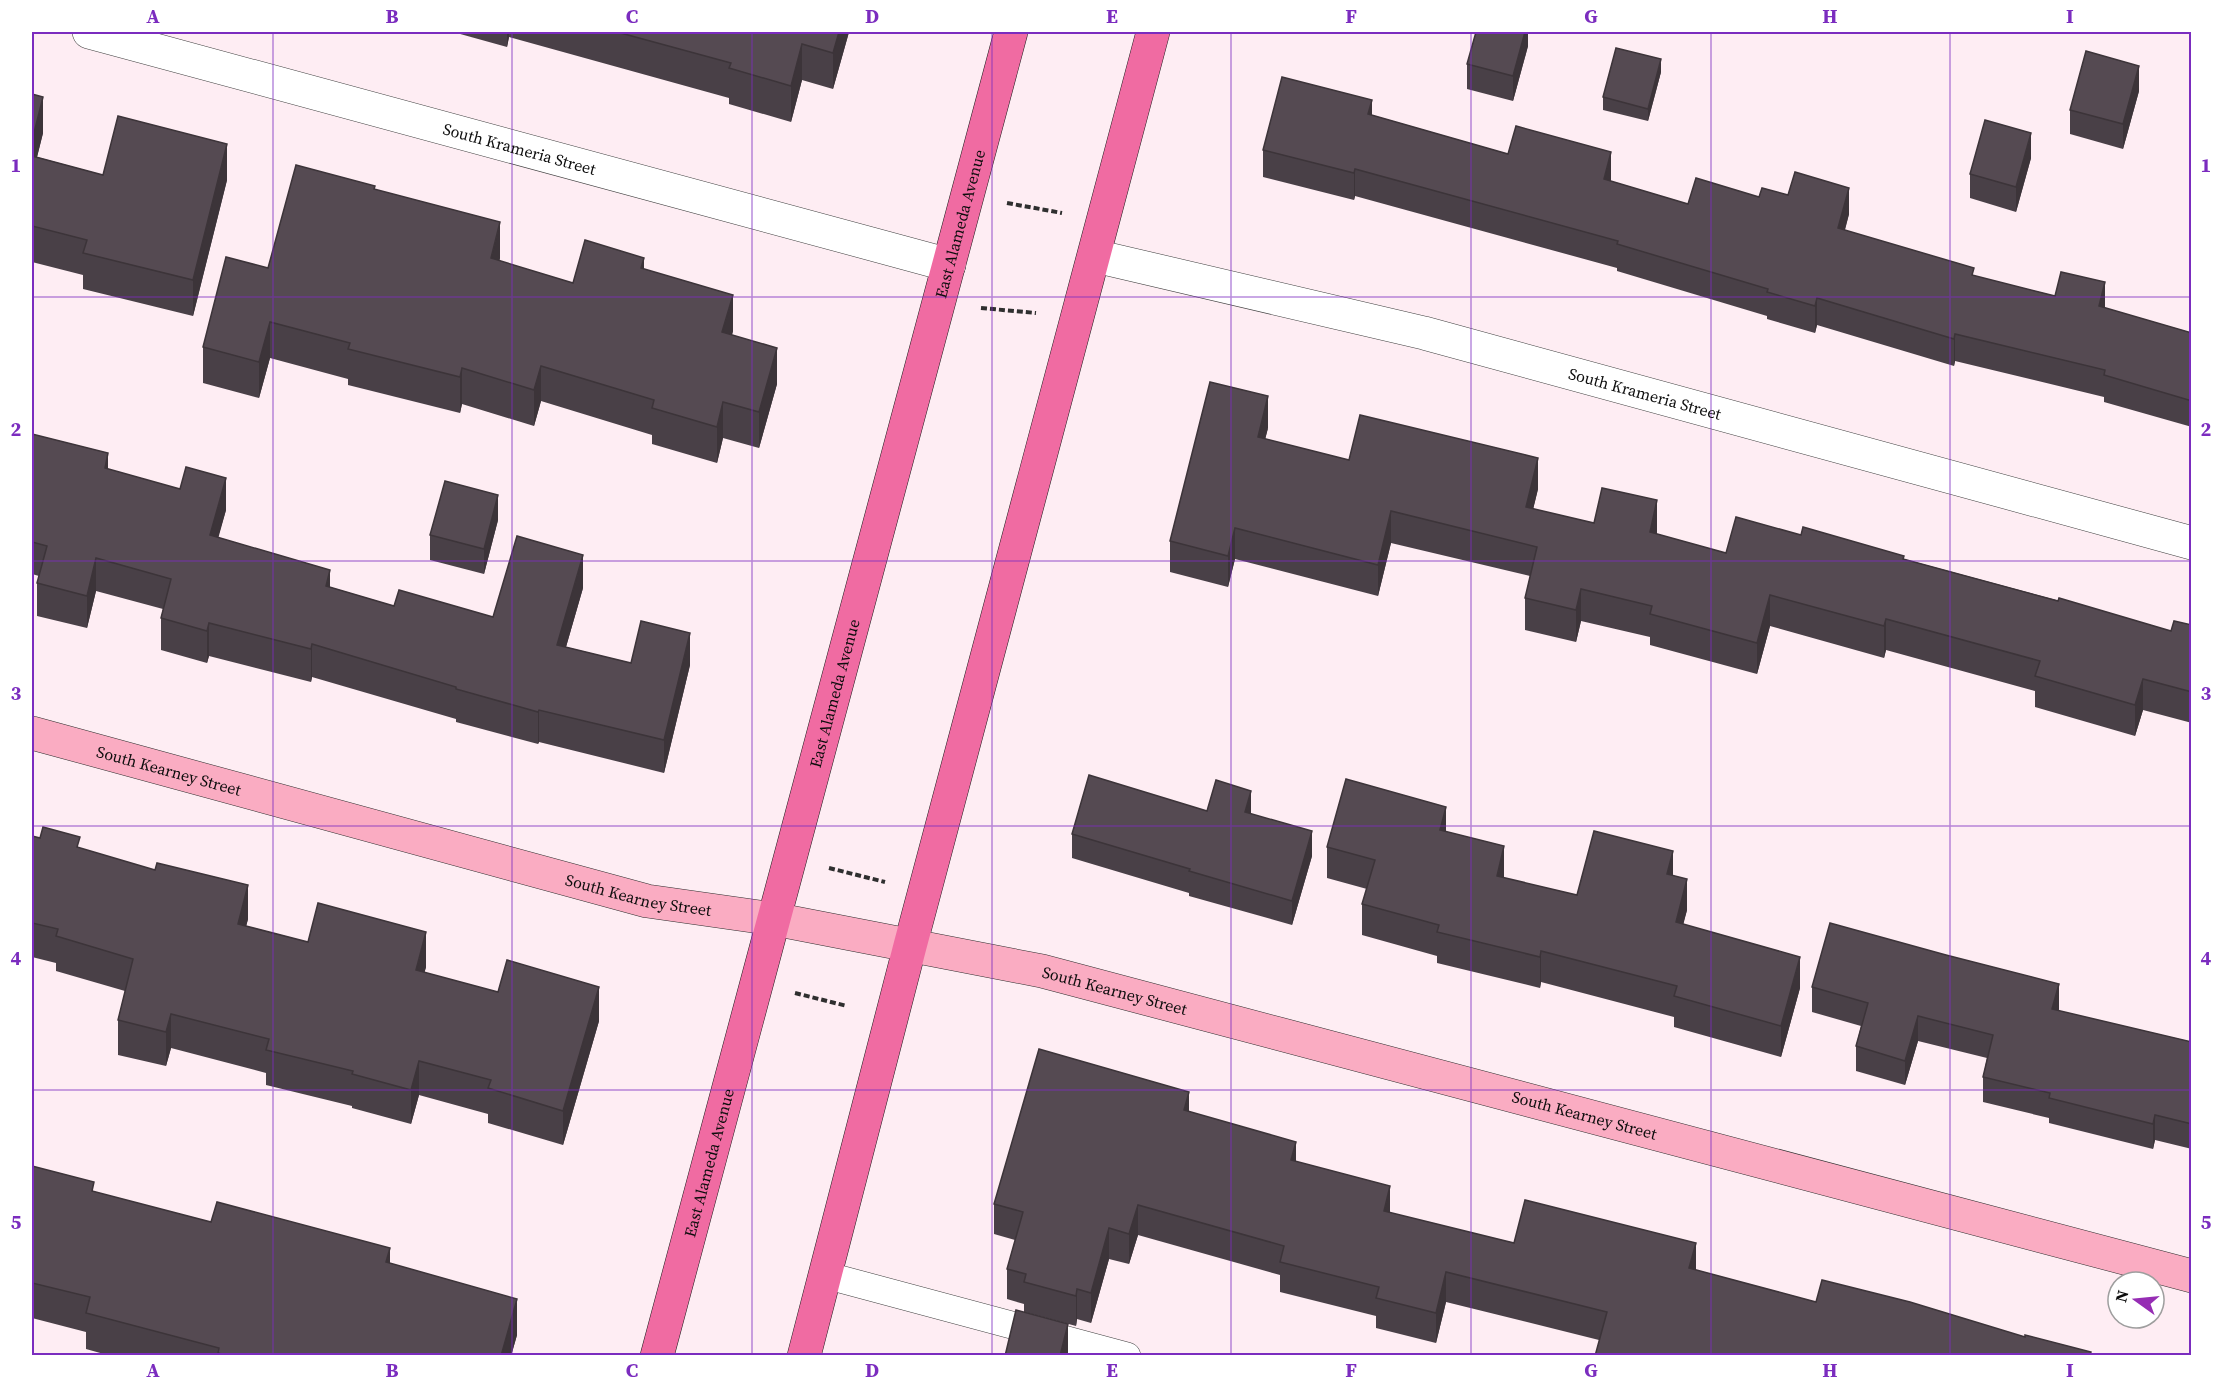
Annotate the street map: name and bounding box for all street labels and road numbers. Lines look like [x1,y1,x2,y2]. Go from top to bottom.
street label: South Krameria Street [441,117,599,180]
street label: East Alameda Avenue [929,147,990,301]
street label: South Krameria Street [1566,362,1725,425]
street label: East Alameda Avenue [804,617,865,770]
street label: South Kearney Street [94,740,245,801]
street label: South Kearney Street [563,868,714,921]
street label: South Kearney Street [1040,961,1190,1020]
street label: South Kearney Street [1510,1085,1660,1145]
street label: East Alameda Avenue [678,1086,739,1240]

